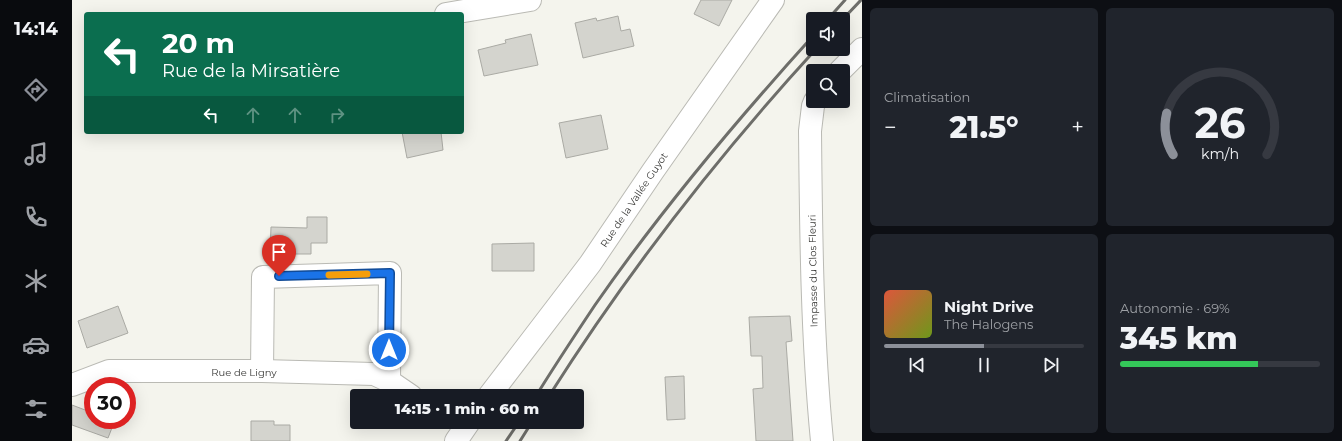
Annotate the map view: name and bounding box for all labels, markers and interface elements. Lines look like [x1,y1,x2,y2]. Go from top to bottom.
map controls [806,12,850,108]
button: sound [806,12,850,56]
text: 14:14 [14,18,58,40]
text: 20 m [162,26,235,60]
icon: left [96,28,148,80]
text: Rue de la Mirsatière [162,60,340,82]
button: search [806,64,850,108]
icon: directions [22,76,50,104]
text: Climatisation [884,89,970,105]
text: 26 [1194,98,1246,148]
icon: left [200,104,222,126]
icon: ahead [242,104,264,126]
icon: ahead [284,104,306,126]
icon: right [326,104,348,126]
text: 21.5° [949,109,1019,146]
text: − [884,114,897,141]
text: + [1071,114,1084,141]
icon: music [22,140,50,168]
text: km/h [1201,144,1239,162]
street label: Rue de la Vallée Guyot [597,150,671,250]
icon: phone [22,203,50,231]
street label: Impasse du Clos Fleuri [806,215,820,327]
pin [262,235,296,276]
icon: arrive [268,241,290,263]
icon: climate [22,267,50,295]
text: Night Drive [944,297,1034,316]
text: Autonomie · 69% [1120,300,1230,316]
text: The Halogens [944,316,1033,332]
text: 345 km [1120,320,1238,357]
position arrow [368,329,410,371]
icon: car [22,331,50,359]
icon: previous [906,354,928,376]
icon: pause [973,354,995,376]
icon: next [1040,354,1062,376]
street label: Rue de Ligny [211,366,277,379]
speed limit sign: 30 [84,377,136,429]
icon: filters [22,395,50,423]
text: 14:15 · 1 min · 60 m [395,399,539,418]

